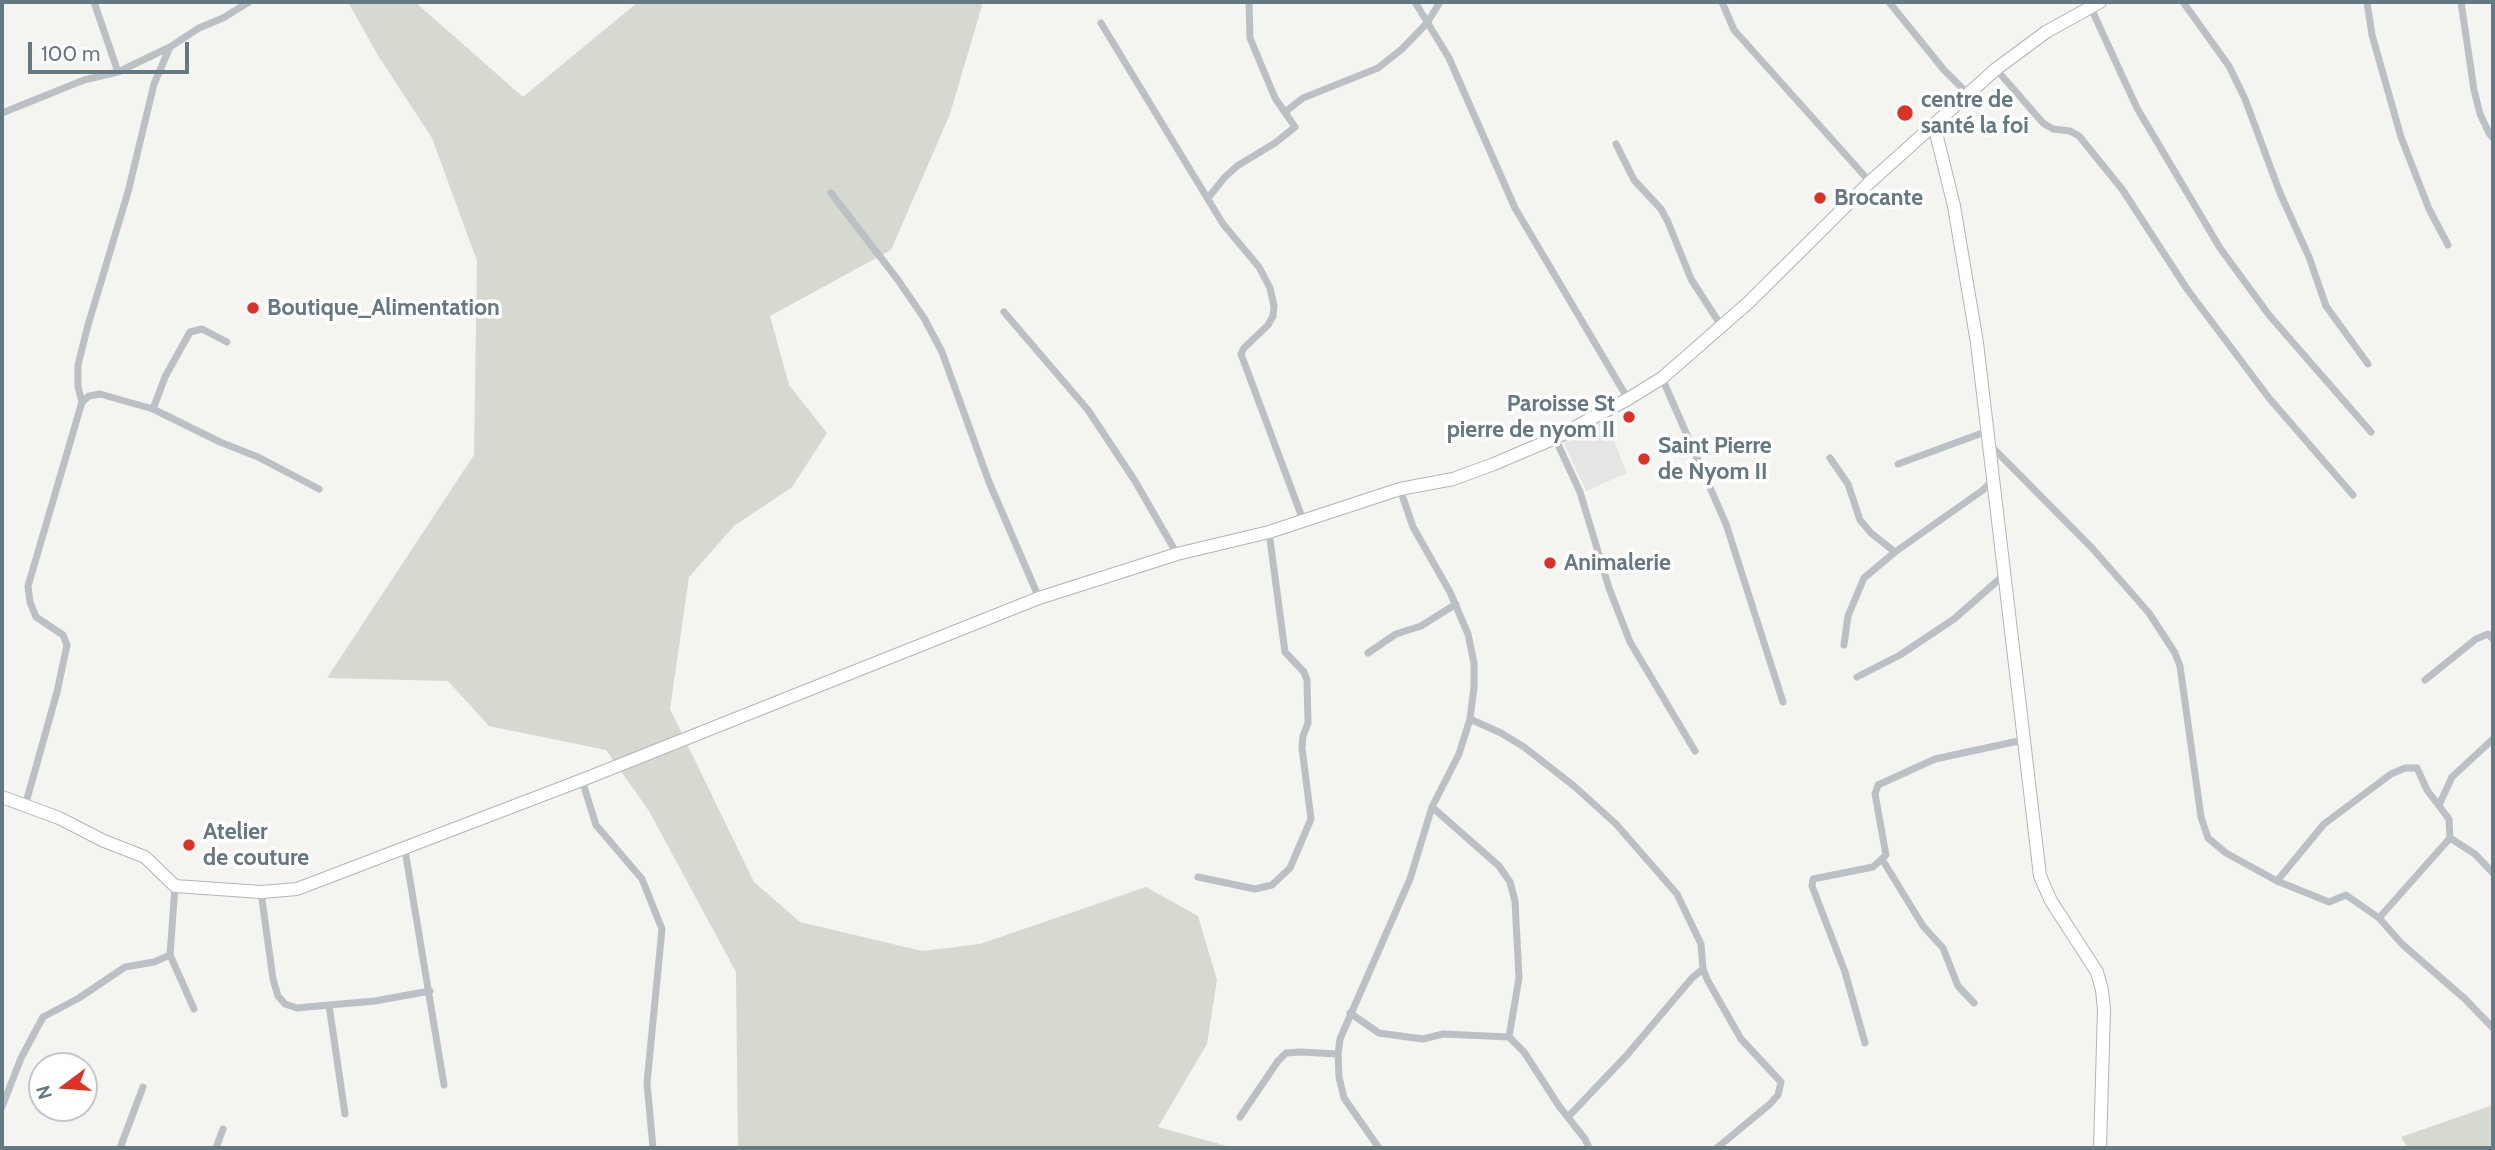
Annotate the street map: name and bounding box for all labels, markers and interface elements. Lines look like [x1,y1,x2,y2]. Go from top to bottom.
scale bar [32,28,192,72]
text: 100 m [41,41,100,66]
place label: centre de santé la foi [1921,86,2029,140]
marker: centre de santé la foi [1895,103,1915,123]
place label: Brocante [1834,184,1923,212]
marker: Brocante [1812,190,1828,206]
place label: Boutique_Alimentation [267,294,500,322]
marker: Boutique_Alimentation [245,300,261,316]
place label: Paroisse St pierre de nyom II [1447,390,1615,444]
marker: Paroisse St pierre de nyom II [1621,409,1637,425]
place label: Saint Pierre de Nyom II [1658,432,1772,486]
marker: Saint Pierre de Nyom II [1636,451,1652,467]
place label: Animalerie [1564,549,1671,577]
marker: Animalerie [1542,555,1558,571]
place label: Atelier de couture [203,818,309,872]
marker: Atelier de couture [181,837,197,853]
north arrow [28,1052,98,1122]
text: N [31,1083,57,1102]

